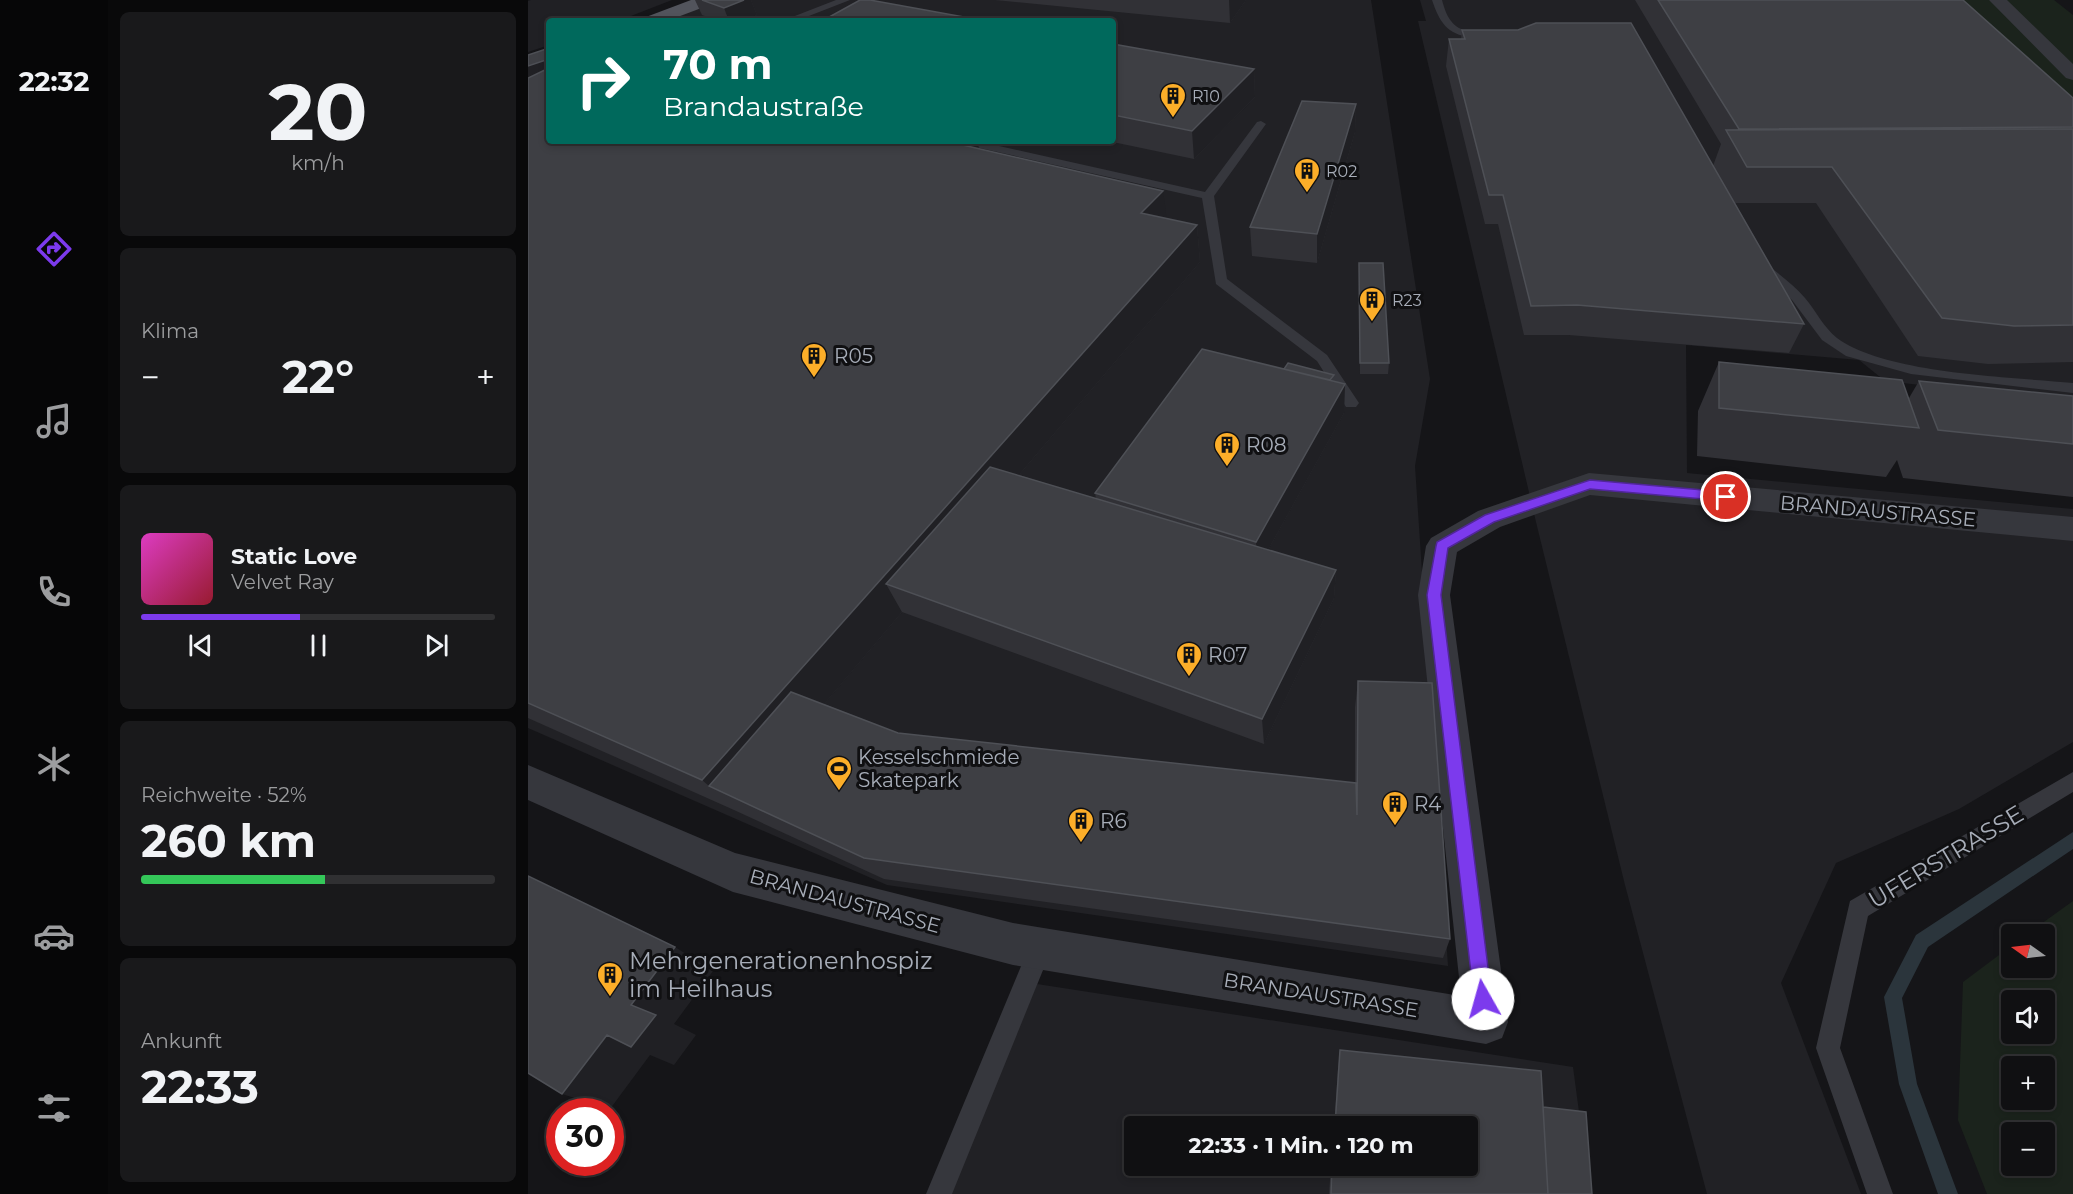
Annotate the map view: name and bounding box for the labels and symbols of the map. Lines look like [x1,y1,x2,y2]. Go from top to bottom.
building icon: R10 [1158,81,1188,119]
place label: R10 [1192,87,1220,106]
building icon: R02 [1292,156,1322,194]
place label: R02 [1326,162,1357,181]
building icon: R23 [1357,285,1387,323]
place label: R23 [1392,291,1422,310]
building icon: R05 [799,341,829,379]
place label: R05 [834,344,873,368]
building icon: R08 [1212,430,1242,468]
place label: R08 [1246,433,1286,457]
pin [1700,471,1751,522]
street label: BRANDAUSTRASSE [1779,490,1977,532]
building icon: R07 [1174,640,1204,678]
place label: R07 [1208,643,1247,667]
place label: Kesselschmiede Skatepark [858,745,1020,792]
sports icon: Kesselschmiede Skatepark [824,754,854,792]
building icon: R4 [1380,789,1410,827]
place label: R4 [1414,792,1441,816]
street label: UFERSTRASSE [1863,799,2029,914]
building icon: R6 [1066,806,1096,844]
place label: R6 [1100,809,1127,833]
street label: BRANDAUSTRASSE [747,864,943,938]
north arrow [2001,924,2055,978]
place label: Mehrgenerationenhospiz im Heilhaus [629,946,933,1003]
building icon: Mehrgenerationenhospiz im Heilhaus [595,960,625,998]
position arrow [1451,967,1515,1031]
street label: BRANDAUSTRASSE [1222,968,1420,1022]
speed limit sign: 30 [546,1098,624,1176]

